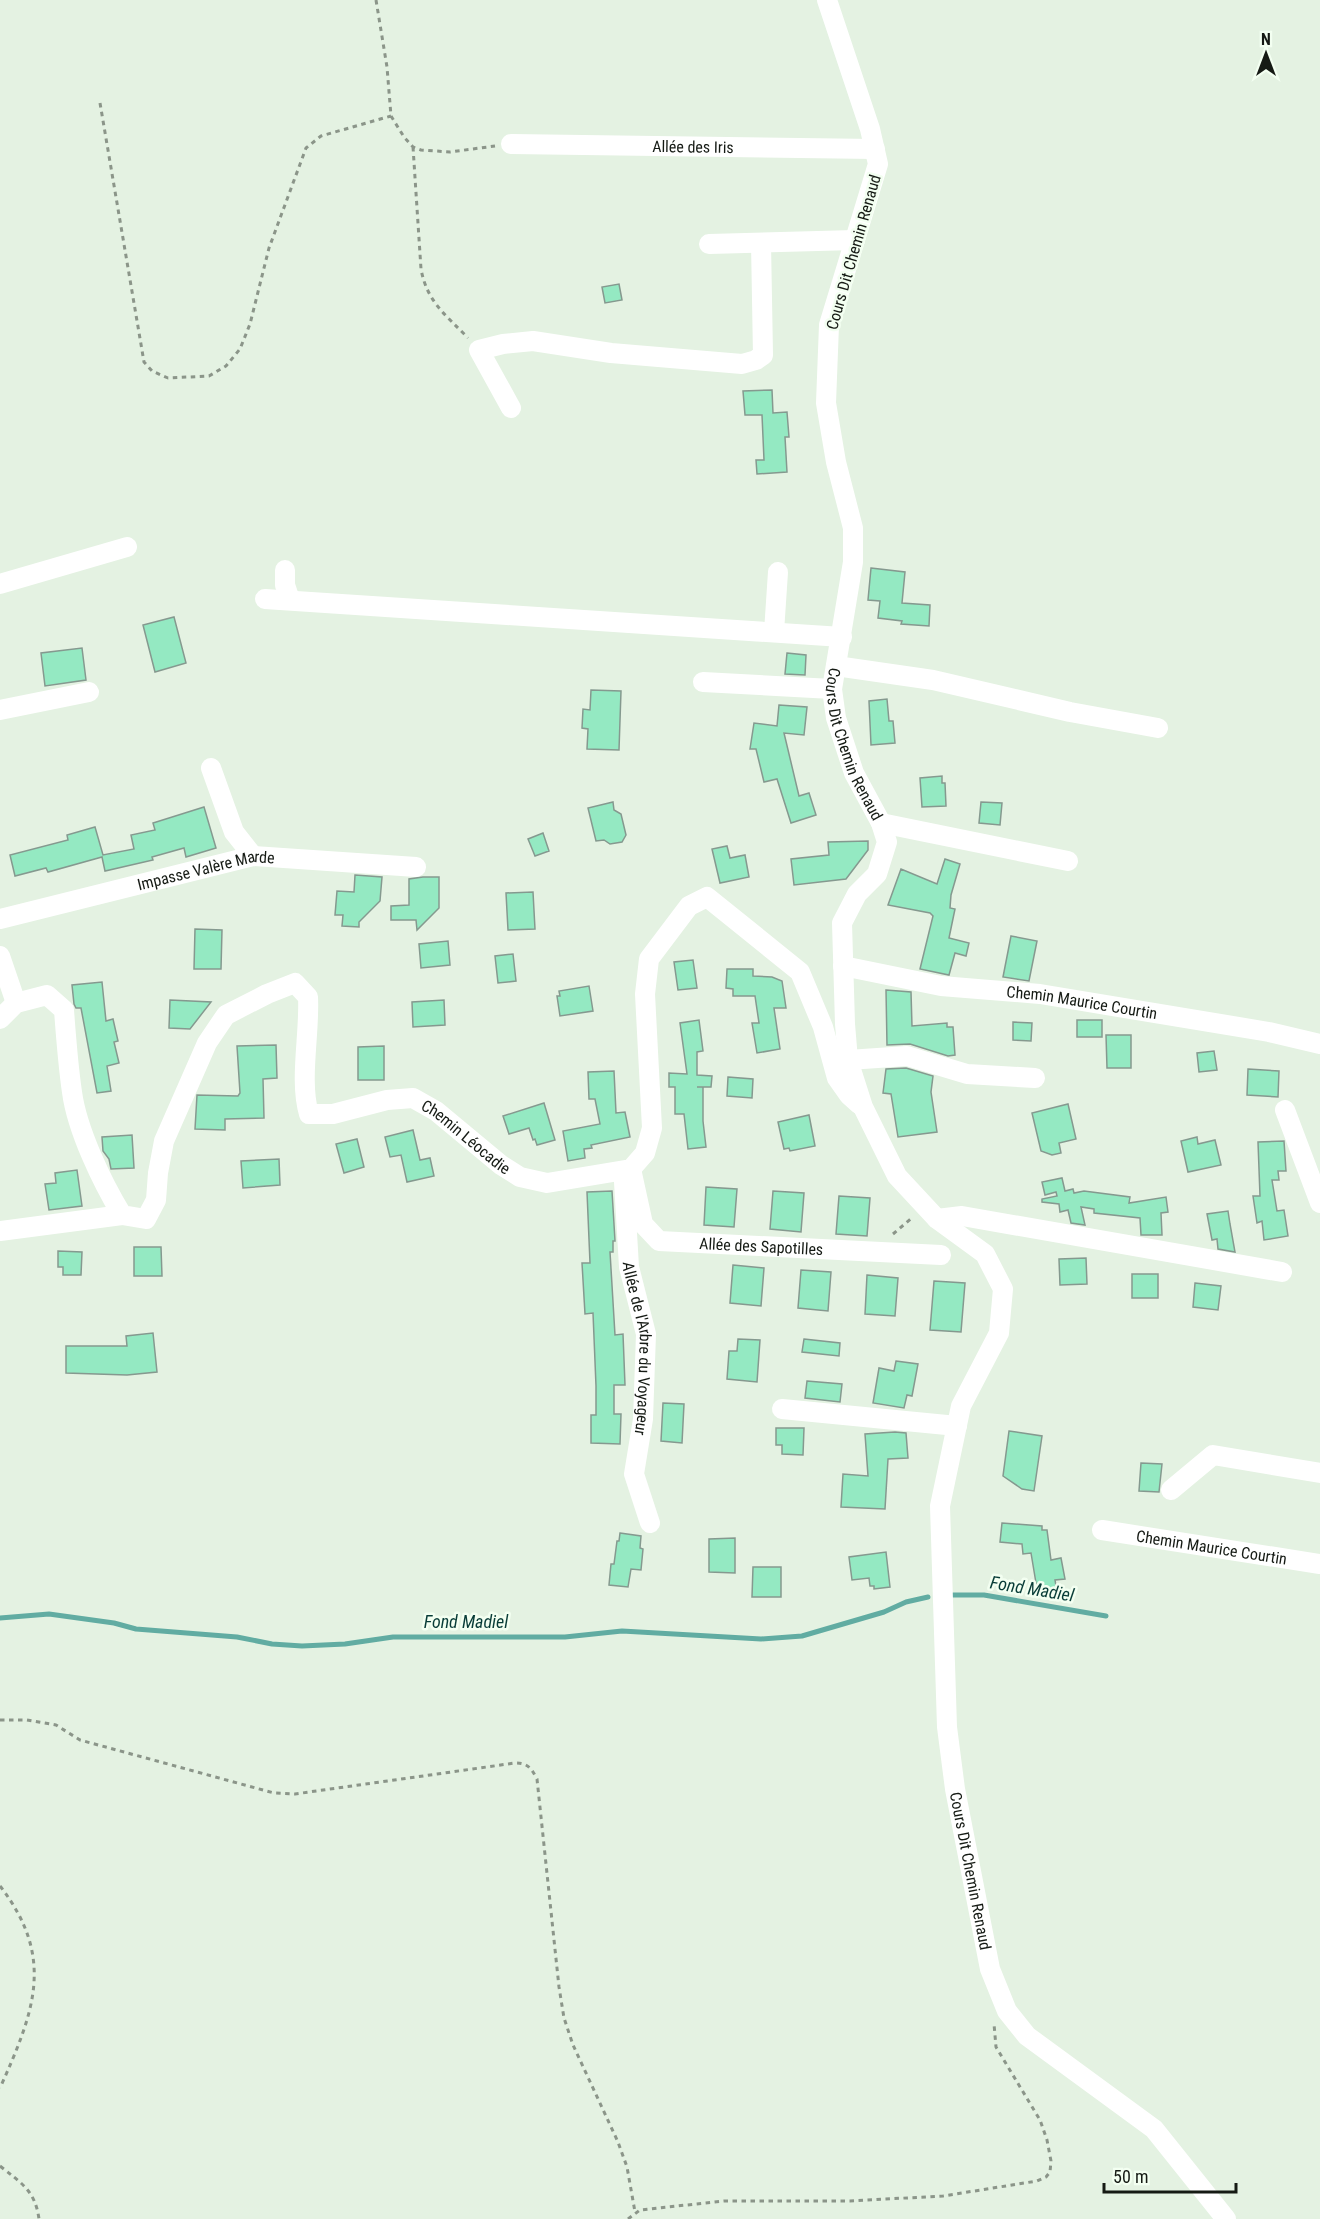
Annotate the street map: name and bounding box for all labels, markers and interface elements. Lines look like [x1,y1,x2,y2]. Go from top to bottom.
north arrow [1236,24,1296,84]
text: N [1261,30,1271,49]
street label: Allée des Iris [652,137,734,157]
street label: Cours Dit Chemin Renaud [822,172,885,332]
street label: Cours Dit Chemin Renaud [822,666,887,824]
street label: Impasse Valère Marde [135,847,275,894]
street label: Chemin Maurice Courtin [1006,982,1159,1023]
street label: Chemin Léocadie [418,1096,514,1178]
street label: Allée des Sapotilles [699,1234,824,1259]
street label: Allée de l'Arbre du Voyageur [619,1261,655,1437]
street label: Chemin Maurice Courtin [1135,1526,1288,1569]
water label: Fond Madiel [989,1572,1076,1606]
water label: Fond Madiel [424,1611,509,1632]
street label: Cours Dit Chemin Renaud [946,1790,995,1952]
scale bar [1104,2156,1236,2194]
text: 50 m [1113,2166,1148,2187]

